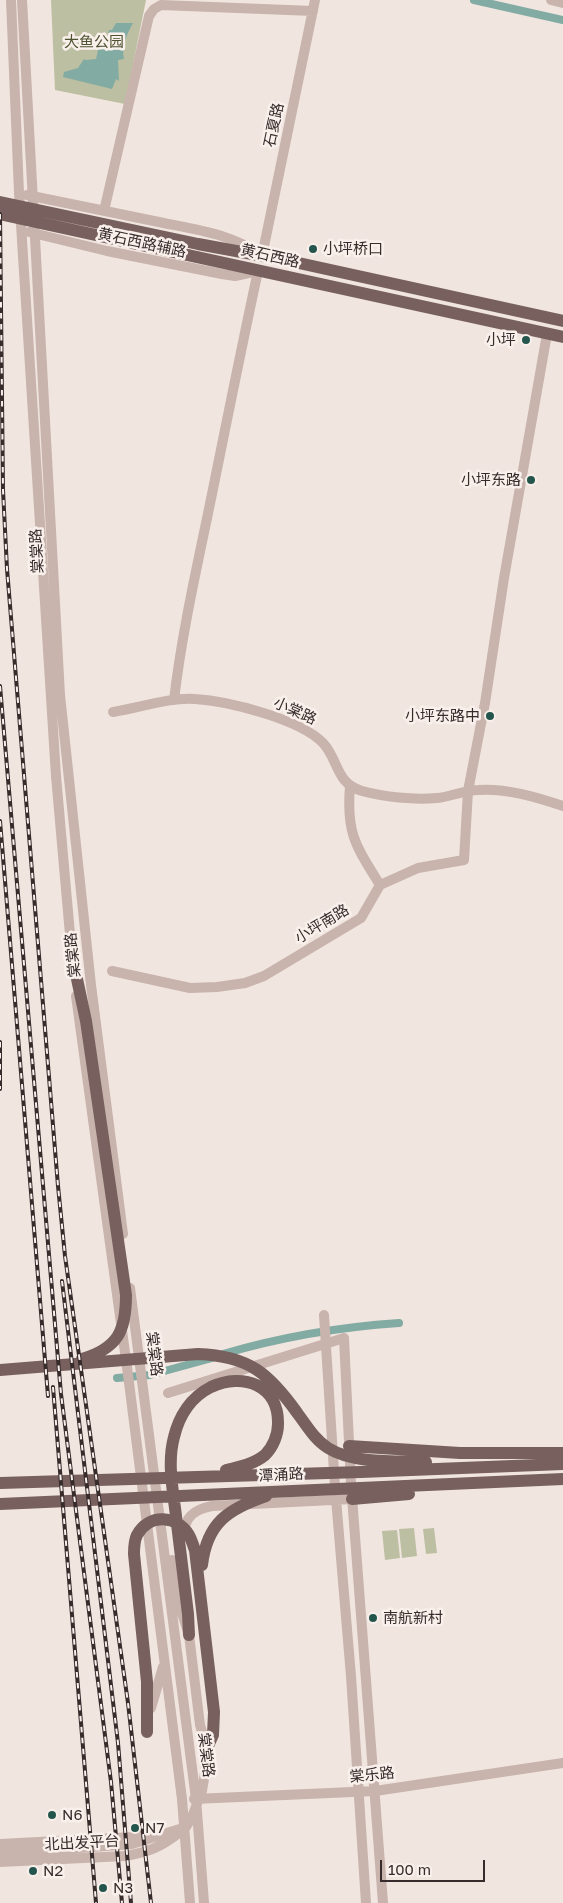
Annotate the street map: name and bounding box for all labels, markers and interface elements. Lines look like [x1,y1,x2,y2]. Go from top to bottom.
park label: 大鱼公园 [64,33,124,51]
street label: 石夏路 [261,101,287,149]
street label: 黄石西路辅路 [96,225,188,261]
street label: 黄石西路 [239,240,301,272]
place label: 小坪桥口 [323,240,383,258]
marker: 小坪桥口 [307,243,319,255]
place label: 小坪 [486,331,516,349]
marker: 小坪 [520,334,532,346]
place label: 小坪东路 [461,471,521,489]
marker: 小坪东路 [525,474,537,486]
street label: 棠棠路 [27,528,47,574]
street label: 小棠路 [271,694,319,728]
place label: 小坪东路中 [405,707,480,725]
marker: 小坪东路中 [484,710,496,722]
street label: 小坪南路 [292,901,352,947]
street label: 棠棠路 [62,932,84,978]
street label: 棠棠路 [142,1331,166,1377]
street label: 潭涌路 [258,1465,304,1485]
place label: 南航新村 [383,1609,443,1627]
marker: 南航新村 [367,1612,379,1624]
street label: 棠棠路 [194,1732,218,1778]
street label: 棠乐路 [349,1764,395,1786]
place label: N6 [62,1806,82,1824]
marker: N6 [46,1809,58,1821]
place label: N7 [145,1819,164,1837]
marker: N7 [129,1822,141,1834]
street label: 北出发平台 [44,1832,120,1854]
scale bar [383,1850,488,1882]
text: 100 m [388,1860,431,1878]
place label: N2 [43,1862,63,1880]
marker: N2 [27,1865,39,1877]
place label: N3 [113,1879,133,1897]
marker: N3 [97,1882,109,1894]

